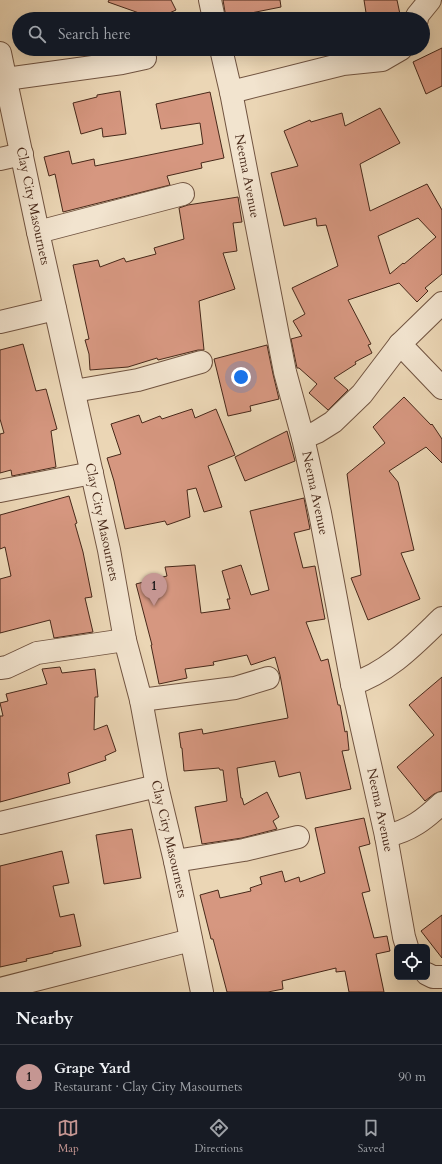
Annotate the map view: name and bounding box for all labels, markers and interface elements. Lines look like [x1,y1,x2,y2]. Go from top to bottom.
search box [12,12,430,56]
icon: search [26,23,48,45]
text: Search here [58,24,131,44]
street label: Neema Avenue [230,132,264,220]
street label: Clay City Masournets [12,145,54,267]
your location [231,367,251,387]
street label: Neema Avenue [297,449,333,537]
street label: Clay City Masournets [81,461,123,583]
pin: 1 [141,573,167,606]
street label: Neema Avenue [362,766,398,854]
street label: Clay City Masournets [147,778,191,900]
map controls [394,944,430,980]
button: locate [394,944,430,980]
text: Nearby [16,1007,73,1030]
text: Grape Yard [54,1058,131,1078]
text: 1 [26,1068,32,1086]
text: 90 m [398,1068,426,1086]
text: Restaurant · Clay City Masournets [54,1078,242,1096]
tab: Map [57,1117,79,1156]
tab: Directions [194,1117,243,1156]
tab: Saved [358,1117,385,1156]

